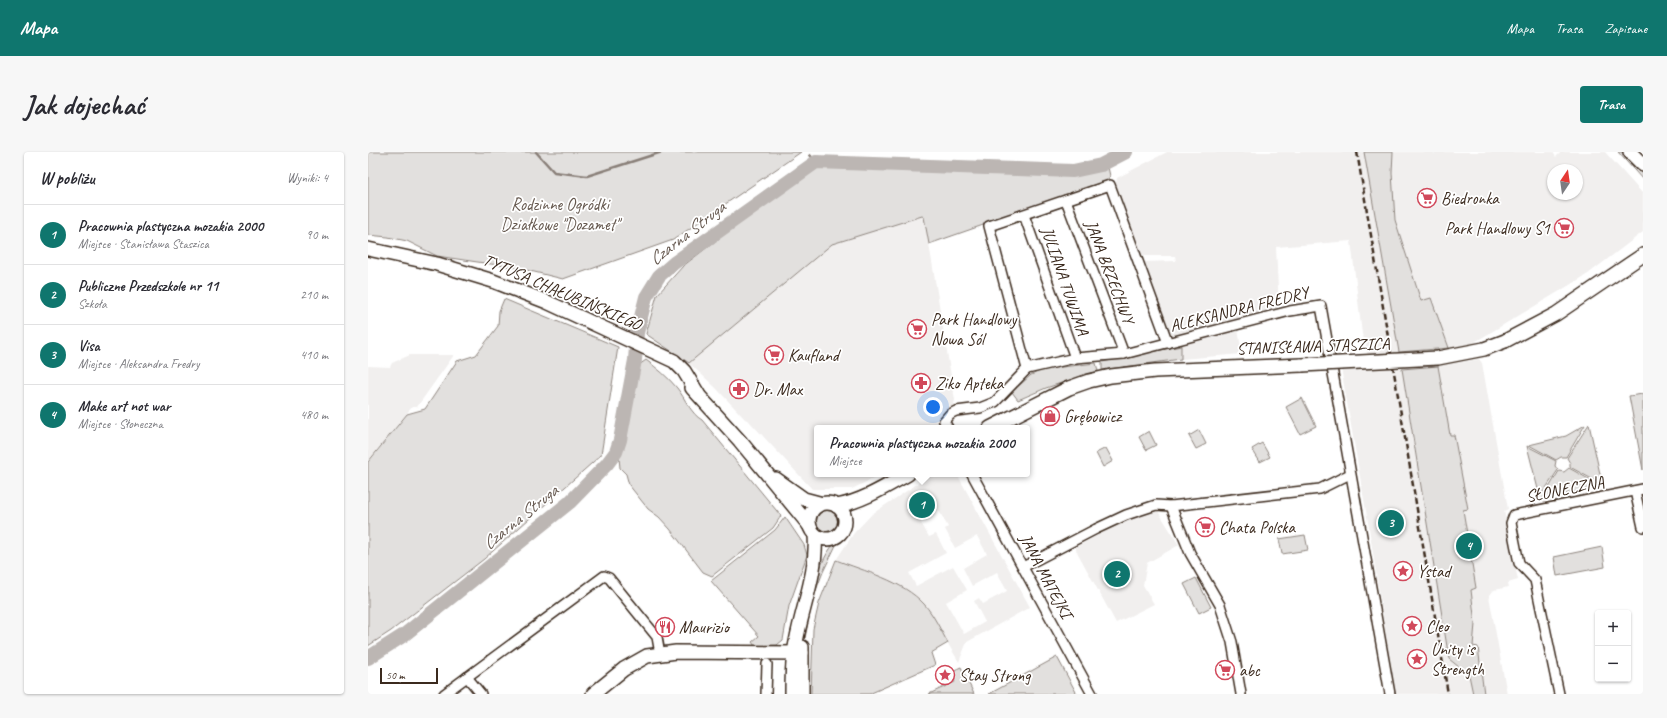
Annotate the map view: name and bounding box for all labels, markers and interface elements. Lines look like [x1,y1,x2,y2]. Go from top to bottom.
text: Mapa [20,16,57,40]
text: Mapa [1507,20,1534,37]
text: Trasa [1556,20,1583,37]
text: Zapisane [1605,20,1647,37]
button: Trasa [1580,86,1643,123]
text: Jak dojechać [24,87,145,122]
north arrow [1547,164,1583,200]
text: W pobliżu [40,168,95,189]
text: Wyniki: 4 [287,170,328,186]
supermarket icon: Biedronka [1416,187,1438,209]
place label: Biedronka [1441,188,1500,209]
park label: Rodzinne Ogródki Działkowe "Dozamet" [501,194,623,235]
water label: Czarna Struga [644,195,731,270]
street label: JANA BRZECHWY [1080,216,1140,329]
text: Pracownia plastyczna mozakia 2000 [78,217,263,236]
supermarket icon: Park Handlowy S1 [1553,217,1575,239]
place label: Park Handlowy S1 [1445,218,1551,239]
street label: JULIANA TUWIMA [1036,223,1094,339]
text: 1 [50,227,56,243]
text: 90 m [306,227,328,243]
text: Miejsce · Stanisława Staszica [78,236,209,252]
street label: TYTUSA CHAŁUBIŃSKIEGO [480,248,646,335]
text: Publiczne Przedszkole nr 11 [78,277,218,296]
street label: ALEKSANDRA FREDRY [1168,281,1313,336]
text: 2 [50,287,56,303]
text: 210 m [300,287,328,303]
text: Szkoła [78,296,107,312]
place label: Park Handlowy Nowa Sól [931,309,1017,350]
supermarket icon: Park Handlowy Nowa Sól [906,318,928,340]
street label: STANISŁAWA STASZICA [1236,333,1390,359]
text: Visa [78,337,100,356]
supermarket icon: Kaufland [763,344,785,366]
place label: Kaufland [788,345,842,366]
text: 3 [50,347,56,363]
text: 410 m [300,347,328,363]
text: Miejsce · Aleksandra Fredry [78,356,199,372]
pharmacy icon: Ziko Apteka [910,372,932,394]
place label: Ziko Apteka [935,373,1005,394]
pharmacy icon: Dr. Max [728,378,750,400]
place label: Dr. Max [753,379,803,400]
text: Make art not war [78,397,170,416]
your location [923,397,943,417]
shop icon: Grębowicz [1039,405,1061,427]
place label: Grębowicz [1064,406,1123,427]
text: 4 [50,407,56,423]
text: 480 m [300,407,328,423]
text: Miejsce · Słoneczna [78,416,163,432]
popup [814,425,1030,477]
text: Pracownia plastyczna mozakia 2000 [829,434,1015,453]
text: Miejsce [829,453,862,469]
street label: SŁONECZNA [1524,471,1606,507]
water label: Czarna Struga [478,478,564,554]
pin: 1 [909,490,935,520]
pin: 3 [1378,508,1404,538]
supermarket icon: Chata Polska [1194,516,1216,538]
place label: Chata Polska [1219,517,1296,538]
street label: JANA MATEJKI [1015,529,1079,625]
pin: 4 [1456,531,1482,561]
pin: 2 [1104,559,1130,589]
place icon: Ystad [1392,560,1414,582]
place label: Ystad [1417,561,1452,582]
map controls [1595,610,1631,682]
button: + [1595,610,1631,646]
place icon: Cleo [1401,615,1423,637]
restaurant icon: Maurizio [654,616,676,638]
place label: Cleo [1426,616,1451,637]
place label: Maurizio [679,617,731,638]
place label: Unity is Strength [1431,639,1484,680]
button: − [1595,646,1631,682]
place icon: Unity is Strength [1406,648,1428,670]
supermarket icon: abc [1214,659,1236,681]
place label: abc [1239,660,1261,681]
place icon: Stay Strong [934,664,956,686]
place label: Stay Strong [959,665,1031,686]
scale bar [380,666,438,685]
text: 50 m [386,668,405,682]

